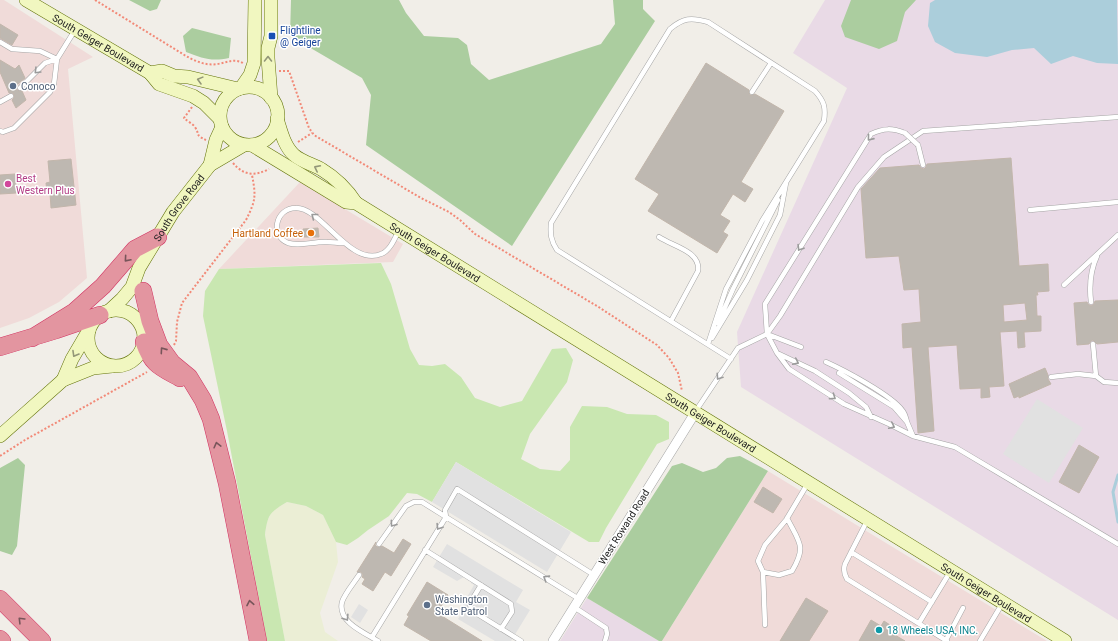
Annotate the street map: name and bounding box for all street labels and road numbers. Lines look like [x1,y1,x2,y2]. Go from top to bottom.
street label: South Geiger Boulevard [51,11,146,74]
street label: South Grove Road [151,172,206,243]
street label: South Geiger Boulevard [388,220,482,284]
street label: South Geiger Boulevard [664,390,758,454]
street label: West Rowand Road [596,487,652,567]
street label: South Geiger Boulevard [939,560,1034,624]

